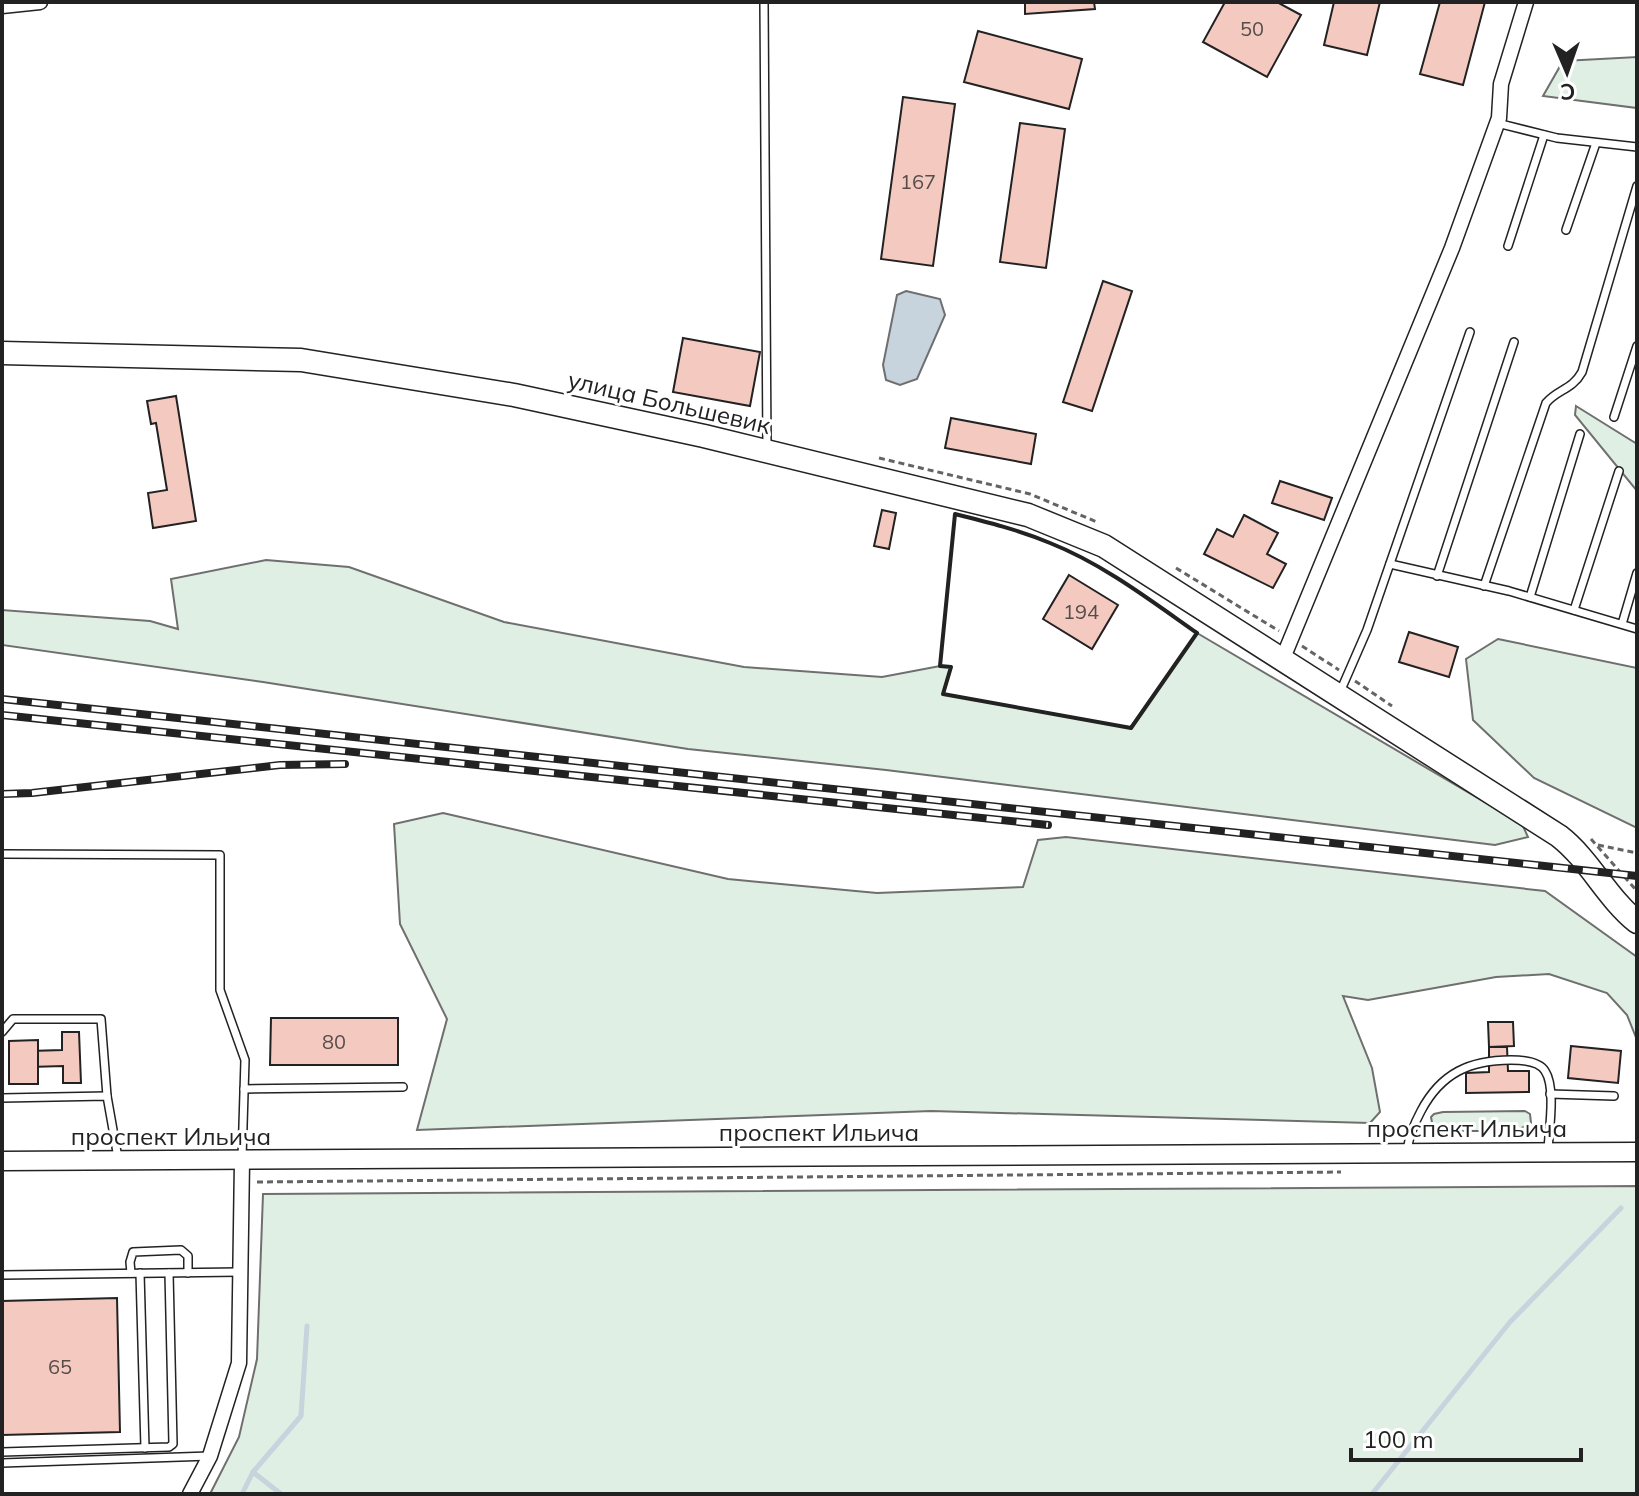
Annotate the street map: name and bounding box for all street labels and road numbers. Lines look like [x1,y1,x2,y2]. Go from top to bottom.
street label: улица Большевик [565,364,773,440]
street label: проспект Ильича [1367,1113,1567,1143]
street label: проспект Ильича [719,1117,919,1147]
street label: проспект Ильича [71,1121,271,1151]

